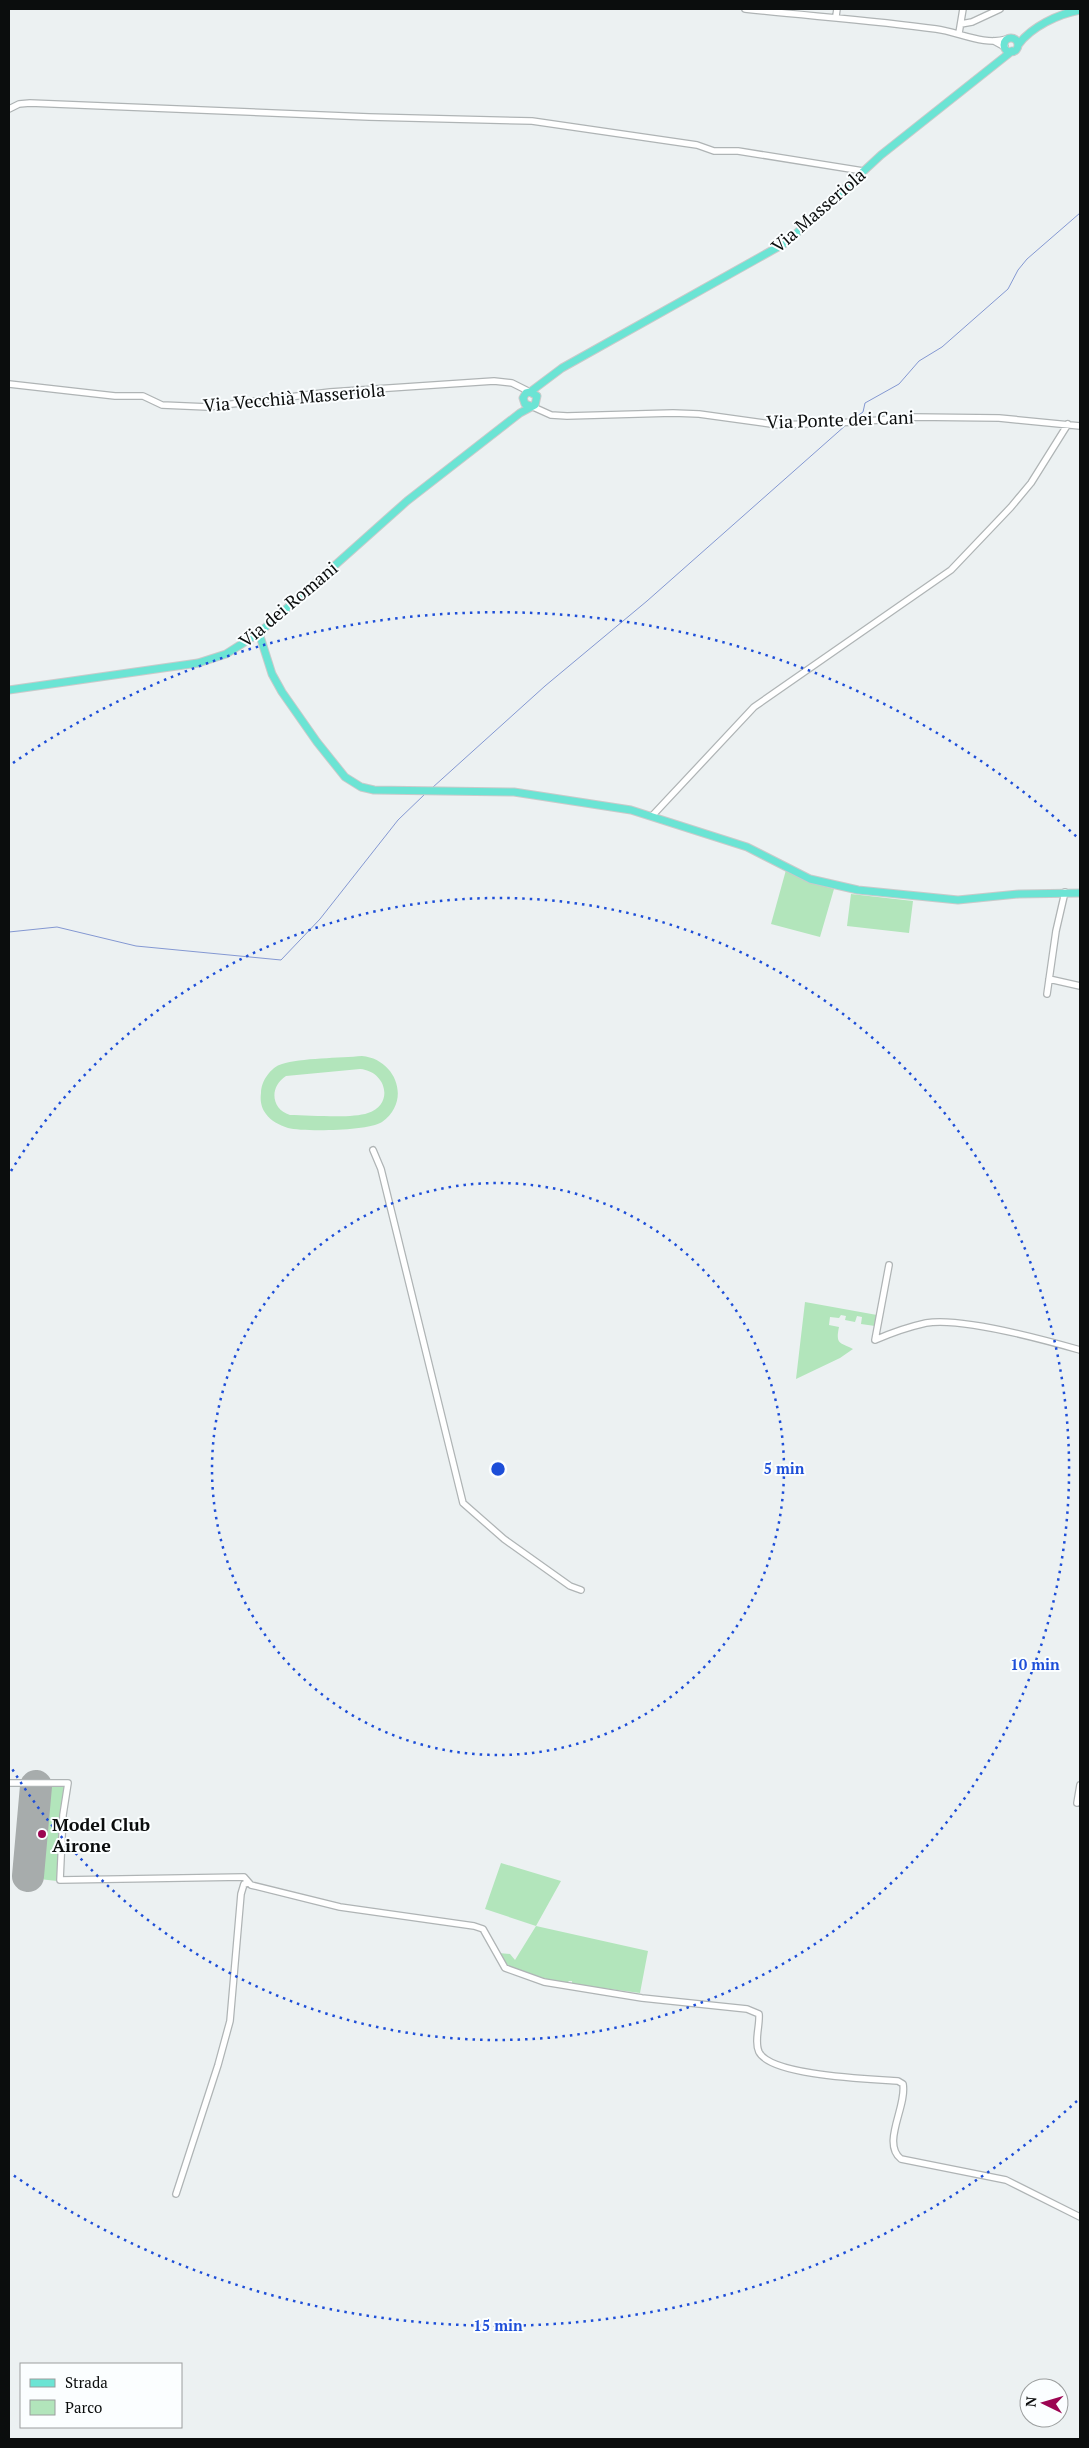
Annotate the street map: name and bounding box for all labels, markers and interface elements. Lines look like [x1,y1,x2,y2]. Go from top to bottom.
street label: Via Masseriola [766,162,870,258]
street label: Via Vecchià Masseriola [202,377,386,417]
street label: Via Ponte dei Cani [766,404,914,434]
street label: Via dei Romani [234,556,342,652]
text: 5 min [763,1458,805,1478]
centre of rings [489,1460,507,1478]
text: 10 min [1010,1654,1060,1674]
place label: Model Club Airone [52,1812,151,1857]
marker: Model Club Airone [36,1828,48,1840]
text: 15 min [473,2315,523,2335]
legend [20,2363,182,2428]
text: Strada [65,2372,108,2392]
north arrow [1019,2378,1069,2428]
text: N [1021,2395,1041,2408]
text: Parco [65,2397,102,2417]

